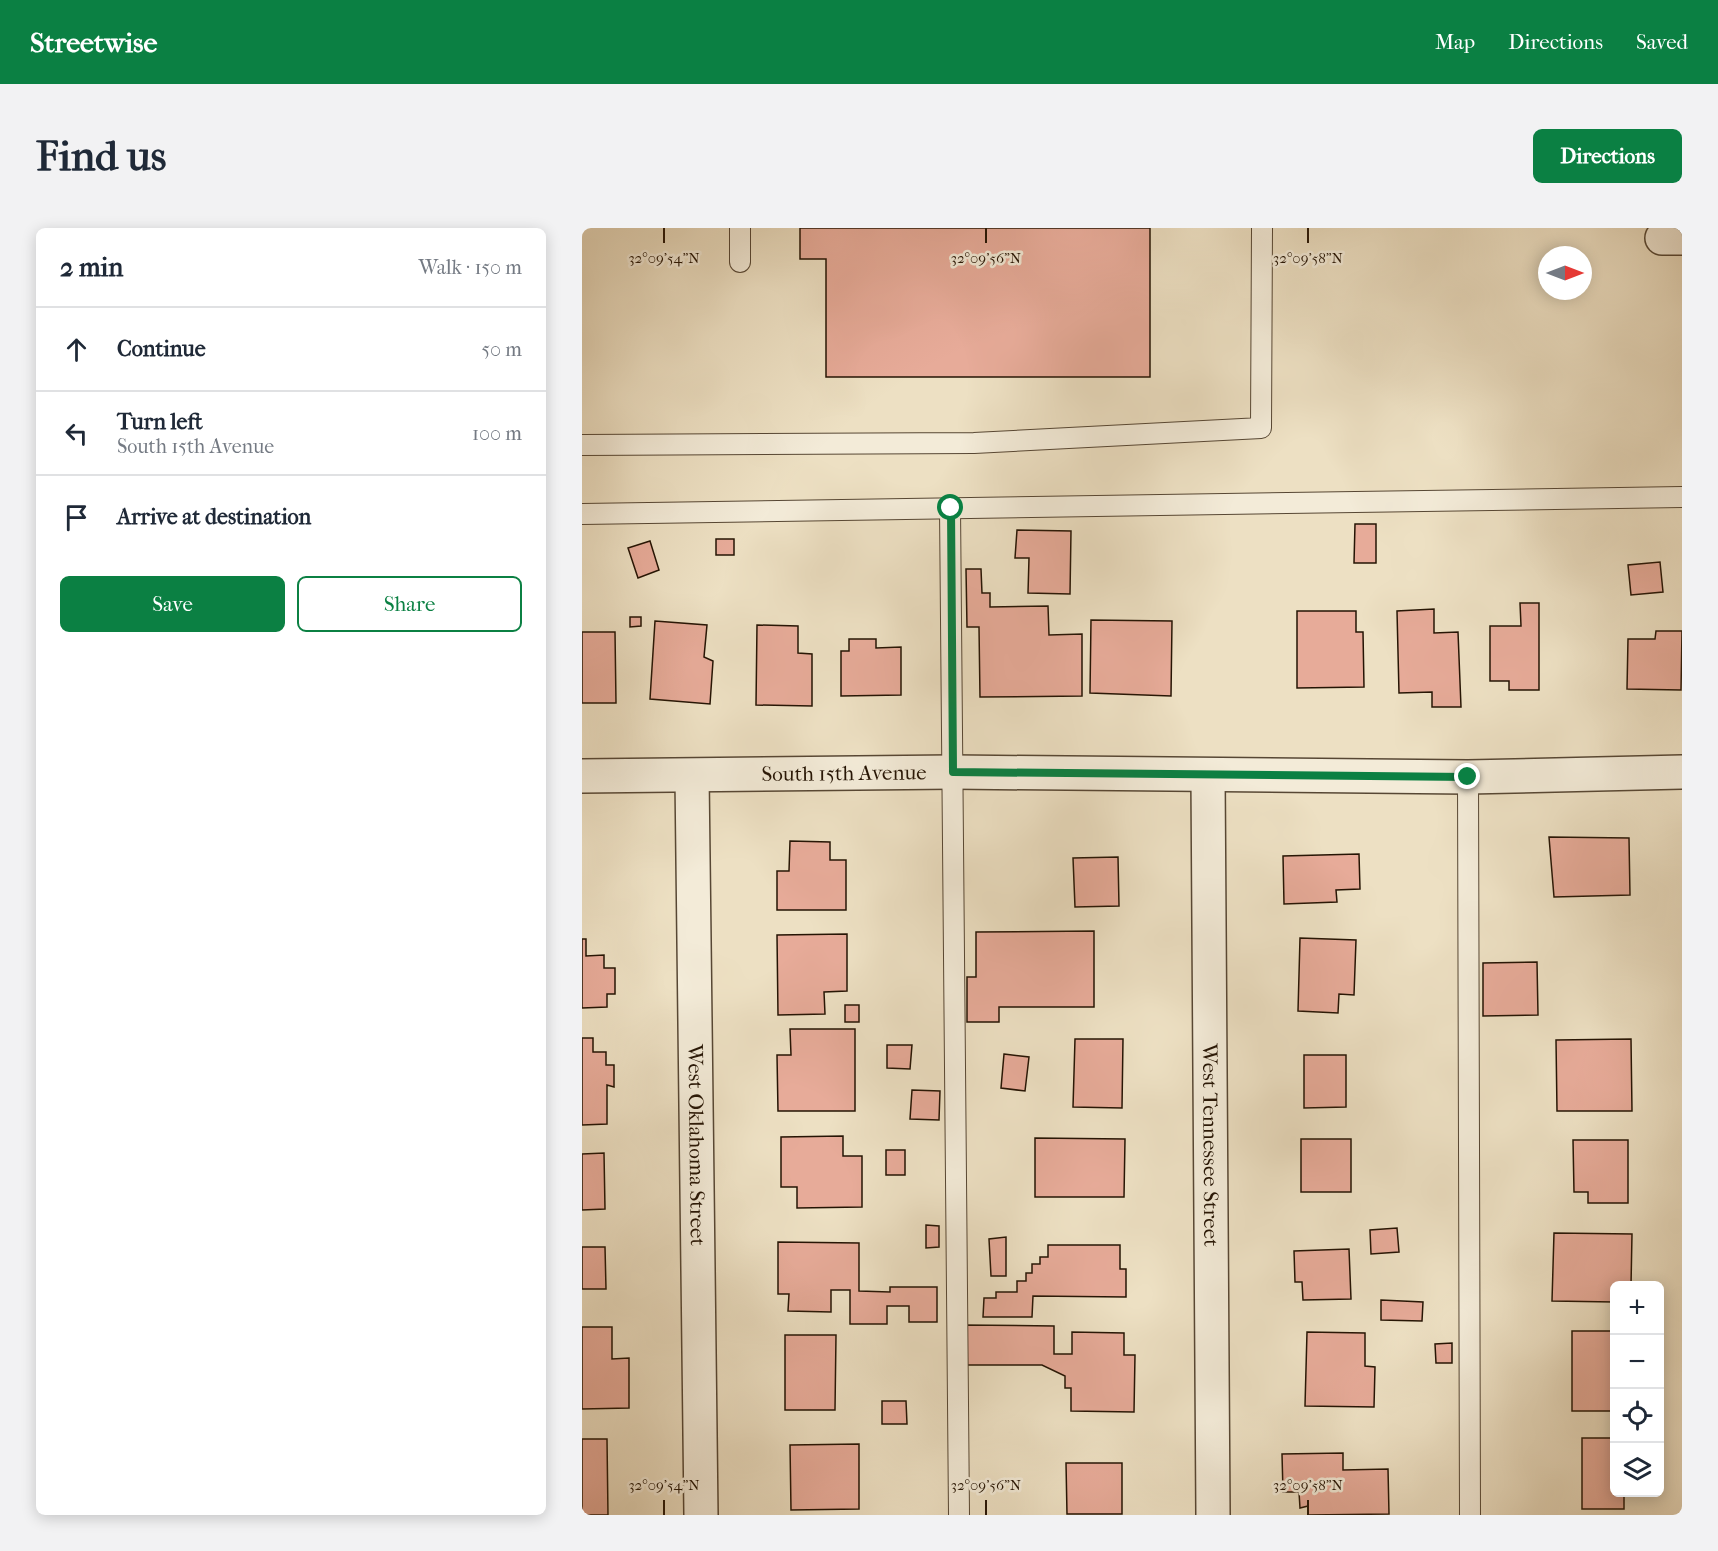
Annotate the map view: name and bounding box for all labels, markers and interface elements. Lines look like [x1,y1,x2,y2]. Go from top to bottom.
text: Streetwise [30,26,157,59]
text: Map [1435,30,1475,54]
text: Directions [1508,30,1603,54]
text: Saved [1636,30,1688,54]
button: Directions [1533,129,1682,183]
text: Find us [36,132,166,181]
north arrow [1538,246,1592,300]
text: 32°09'54"N [628,249,700,267]
text: 32°09'56"N [951,249,1022,267]
text: 32°09'58"N [1273,249,1344,267]
text: 2 min [60,252,123,283]
text: Walk · 150 m [418,256,522,279]
icon: ahead [60,333,93,366]
text: Continue [117,336,206,362]
text: 50 m [481,338,522,361]
text: Turn left [117,409,203,435]
icon: left [60,417,93,450]
text: 100 m [472,422,522,445]
text: South 15th Avenue [117,435,274,458]
route start [937,494,963,520]
icon: arrive [60,501,93,534]
text: Arrive at destination [117,504,311,530]
button: Save [60,576,285,632]
button: Share [297,576,522,632]
street label: South 15th Avenue [761,760,927,786]
route end [1454,763,1480,789]
street label: West Tennessee Street [1198,1042,1223,1247]
street label: West Oklahoma Street [683,1043,710,1246]
map controls [1610,1281,1664,1497]
button: + [1610,1281,1664,1335]
button: − [1610,1335,1664,1389]
button: locate [1610,1389,1664,1443]
button: layers [1610,1443,1664,1497]
text: 32°09'54"N [628,1476,700,1494]
text: 32°09'56"N [951,1476,1022,1494]
text: 32°09'58"N [1273,1476,1344,1494]

